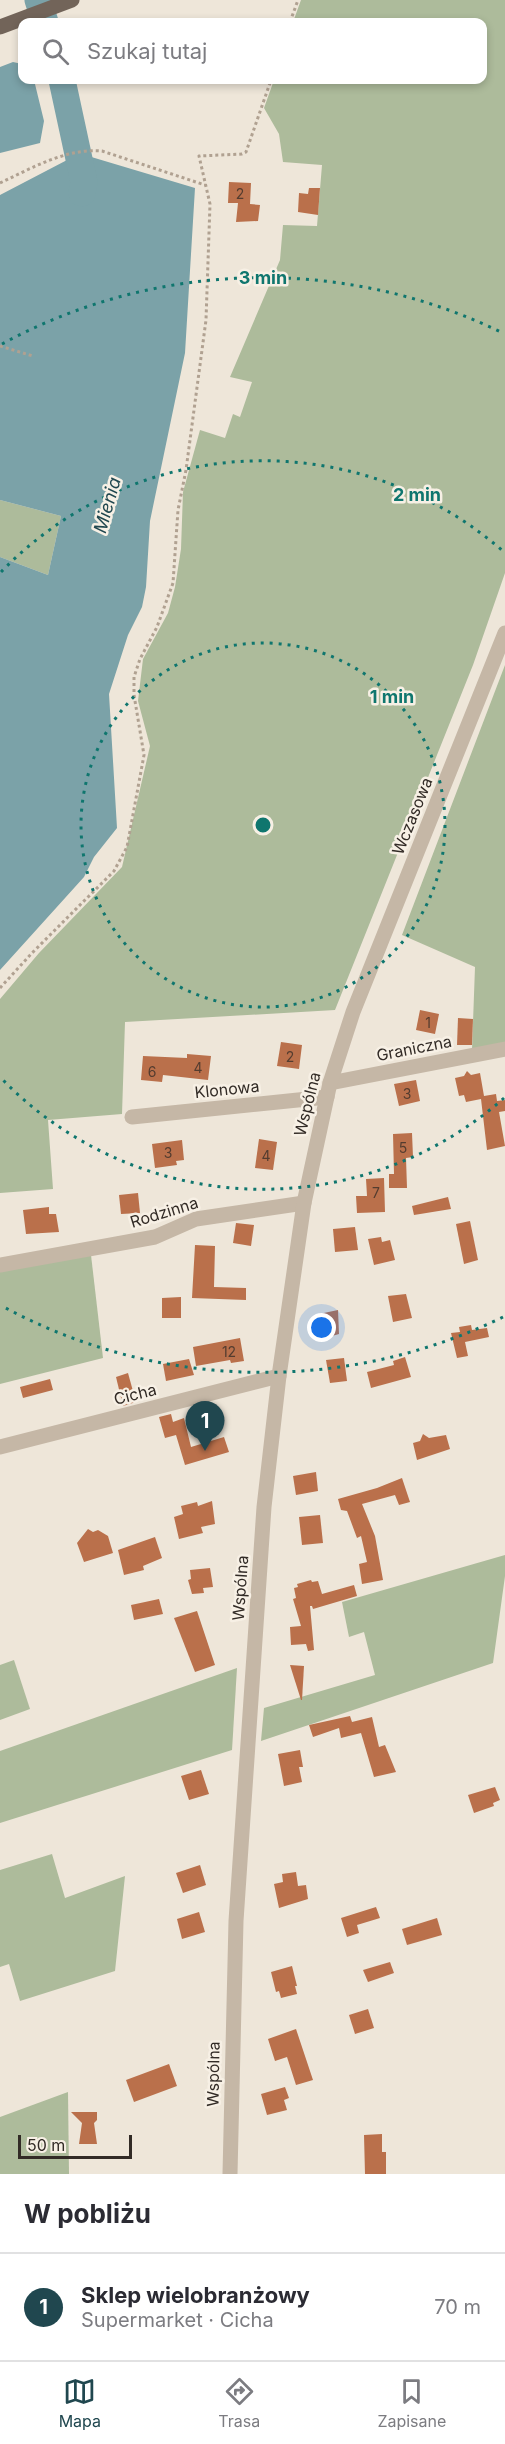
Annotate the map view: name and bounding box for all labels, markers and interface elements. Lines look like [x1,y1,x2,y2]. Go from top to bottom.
search box [18,18,487,84]
icon: search [39,35,72,68]
text: Szukaj tutaj [87,38,207,64]
house number: 2 [236,185,244,202]
text: 3 min [239,267,287,288]
water label: Mienia [89,475,125,535]
text: 2 min [393,484,441,505]
text: 1 min [370,686,414,707]
street label: Wczasowa [387,774,437,858]
centre of rings [253,815,273,835]
house number: 1 [425,1014,431,1031]
street label: Graniczna [375,1031,453,1065]
house number: 2 [286,1048,294,1065]
house number: 4 [193,1059,203,1076]
house number: 6 [148,1063,156,1080]
street label: Wspólna [289,1070,325,1138]
street label: Klonowa [194,1076,260,1102]
house number: 3 [403,1085,411,1102]
house number: 5 [399,1139,407,1156]
house number: 3 [164,1144,172,1161]
house number: 4 [261,1147,271,1164]
house number: 7 [372,1184,380,1201]
street label: Rodzinna [128,1192,200,1232]
your location [307,1313,336,1342]
house number: 12 [222,1343,236,1360]
street label: Cicha [112,1379,158,1409]
pin: 1 [186,1402,224,1451]
street label: Wspólna [228,1555,252,1621]
street label: Wspólna [202,2041,224,2107]
scale bar [18,2132,132,2160]
text: 50 m [27,2135,65,2155]
text: W pobliżu [24,2198,151,2229]
text: Sklep wielobranżowy [81,2282,310,2308]
text: 1 [39,2295,48,2319]
text: 70 m [434,2295,481,2319]
text: Supermarket · Cicha [81,2308,274,2332]
tab: Mapa [59,2375,101,2431]
tab: Trasa [218,2375,260,2431]
tab: Zapisane [377,2375,446,2431]

